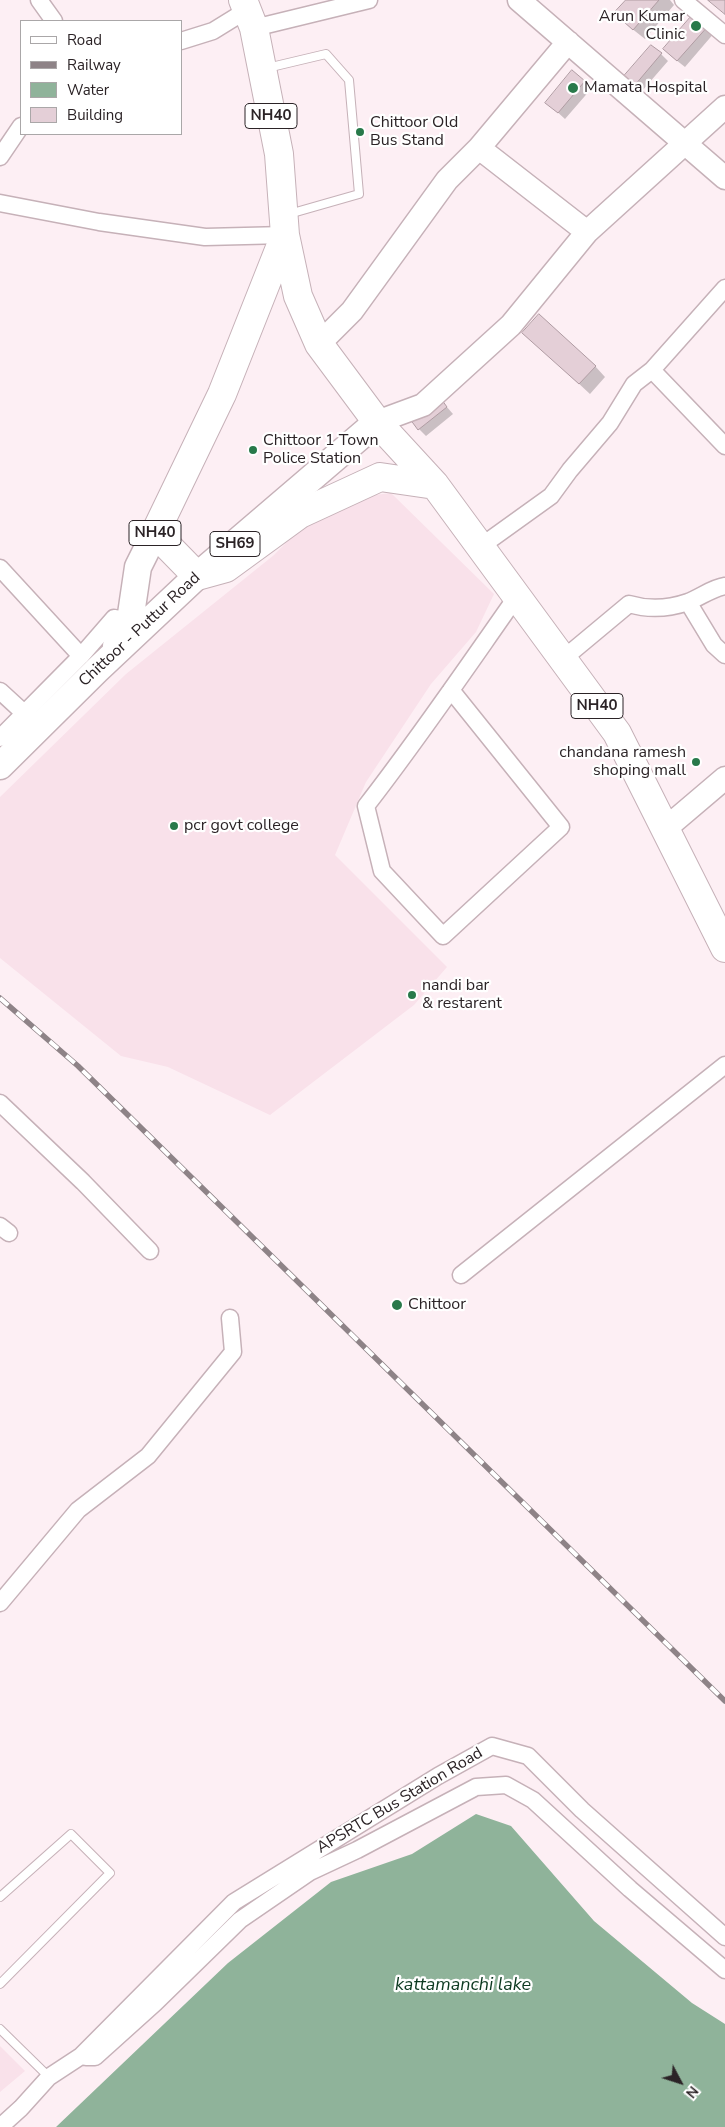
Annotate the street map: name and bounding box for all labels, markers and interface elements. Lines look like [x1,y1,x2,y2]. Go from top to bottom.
place label: Arun Kumar Clinic [599,7,685,45]
marker: Arun Kumar Clinic [689,19,703,33]
legend [20,20,182,135]
text: Road [67,30,102,50]
text: Railway [67,55,121,75]
place label: Mamata Hospital [584,78,707,98]
text: Water [67,80,109,100]
marker: Mamata Hospital [566,81,580,95]
road number: NH40 [245,104,297,128]
text: Building [67,105,123,125]
place label: Chittoor Old Bus Stand [370,113,458,151]
marker: Chittoor Old Bus Stand [354,126,366,138]
place label: Chittoor 1 Town Police Station [263,431,379,469]
marker: Chittoor 1 Town Police Station [247,444,259,456]
road number: NH40 [129,520,181,546]
road number: SH69 [210,532,260,556]
street label: Chittoor - Puttur Road [75,569,205,691]
road number: NH40 [571,694,623,718]
place label: chandana ramesh shoping mall [559,743,686,781]
marker: chandana ramesh shoping mall [690,756,702,768]
place label: pcr govt college [184,816,299,836]
marker: pcr govt college [168,820,180,832]
place label: nandi bar & restarent [422,976,502,1014]
marker: nandi bar & restarent [406,989,418,1001]
place label: Chittoor [408,1295,466,1315]
marker: Chittoor [390,1298,404,1312]
street label: APSRTC Bus Station Road [314,1744,486,1858]
water label: kattamanchi lake [395,1975,531,1997]
north arrow [655,2057,705,2107]
text: N [681,2082,703,2102]

